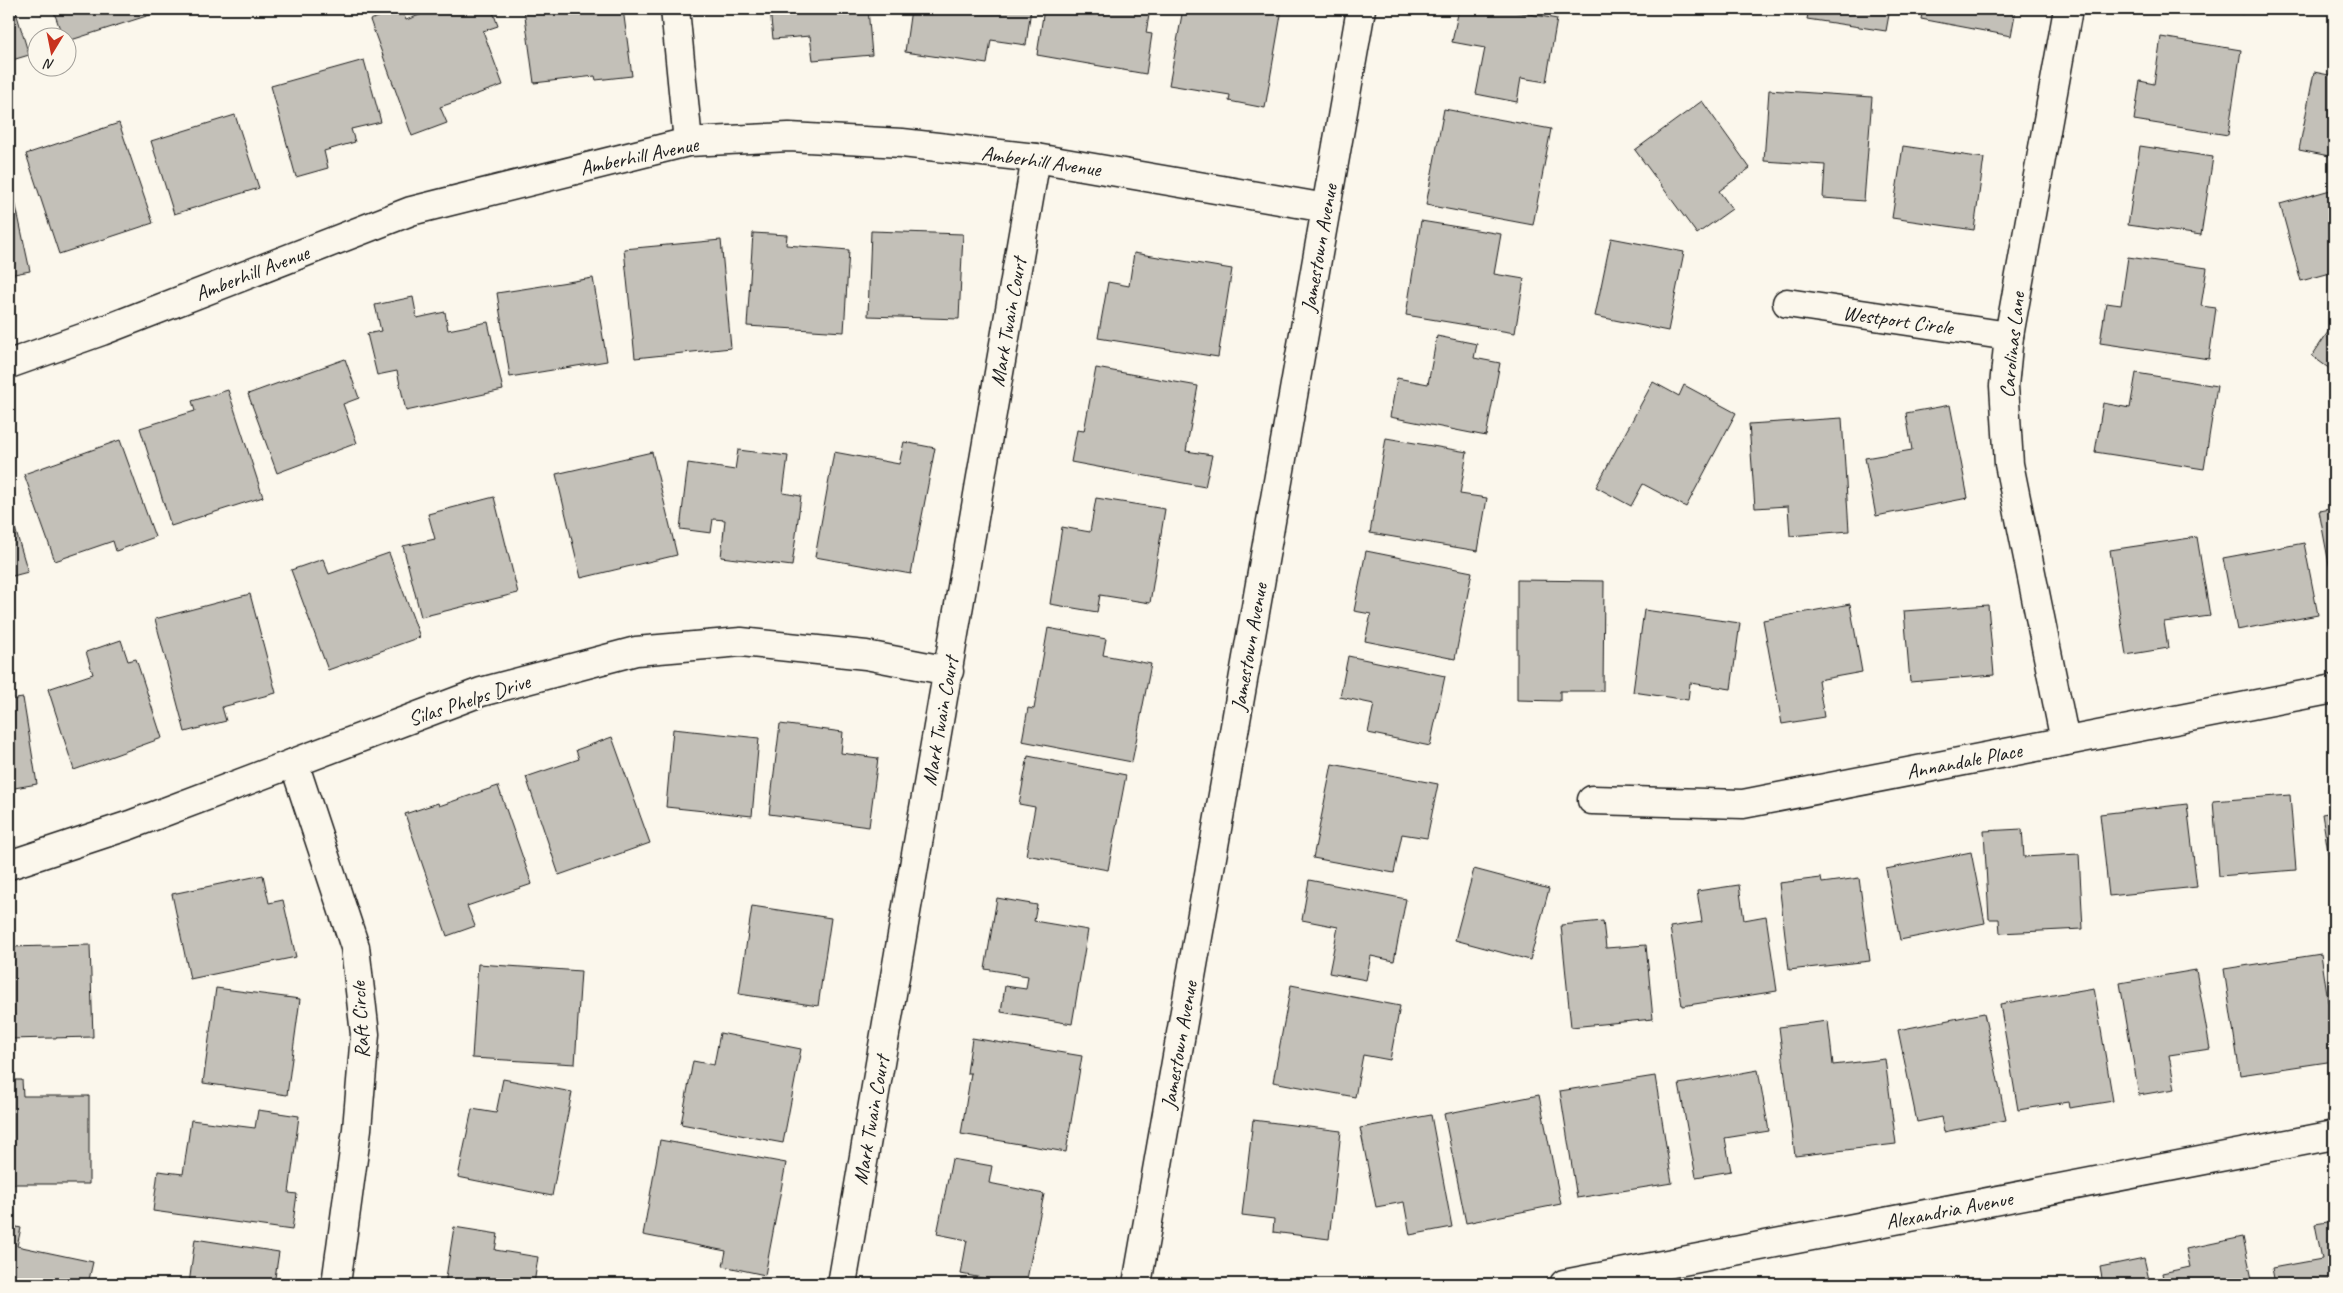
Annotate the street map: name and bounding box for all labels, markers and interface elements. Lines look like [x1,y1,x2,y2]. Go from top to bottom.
north arrow [28,28,78,78]
text: N [42,55,56,73]
street label: Amberhill Avenue [578,131,702,181]
street label: Amberhill Avenue [980,140,1103,182]
street label: Jamestown Avenue [1295,181,1343,315]
street label: Amberhill Avenue [191,239,314,307]
street label: Mark Twain Court [984,253,1033,388]
street label: Carolinas Lane [1994,290,2031,399]
street label: Westport Circle [1842,299,1957,341]
street label: Jamestown Avenue [1225,580,1273,714]
street label: Mark Twain Court [916,652,965,787]
street label: Silas Phelps Drive [405,668,534,732]
street label: Annandale Place [1904,737,2025,785]
street label: Jamestown Avenue [1155,978,1203,1112]
street label: Raft Circle [345,980,375,1059]
street label: Mark Twain Court [847,1051,896,1186]
street label: Alexandria Avenue [1884,1185,2017,1235]

